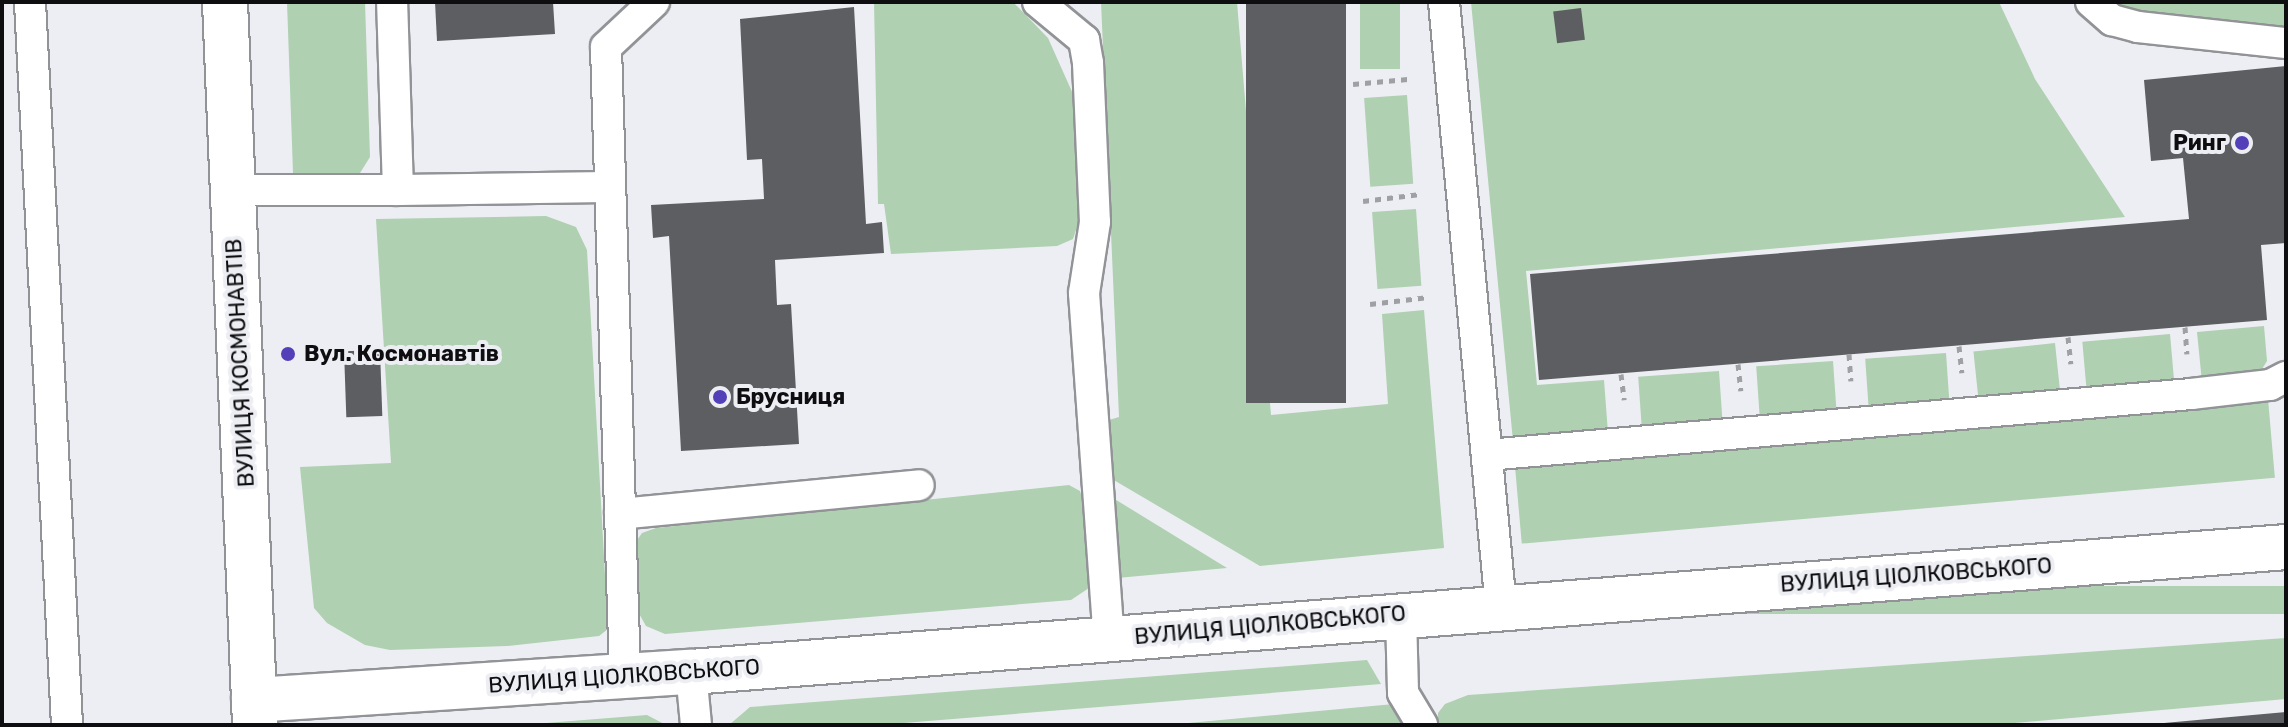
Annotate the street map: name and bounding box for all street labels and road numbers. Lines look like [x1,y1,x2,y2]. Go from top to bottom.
street label: ВУЛИЦЯ КОСМОНАВТІВ [220,238,260,488]
street label: ВУЛИЦЯ ЦІОЛКОВСЬКОГО [1779,552,2053,598]
street label: ВУЛИЦЯ ЦІОЛКОВСЬКОГО [1133,600,1407,650]
street label: ВУЛИЦЯ ЦІОЛКОВСЬКОГО [487,653,761,699]

